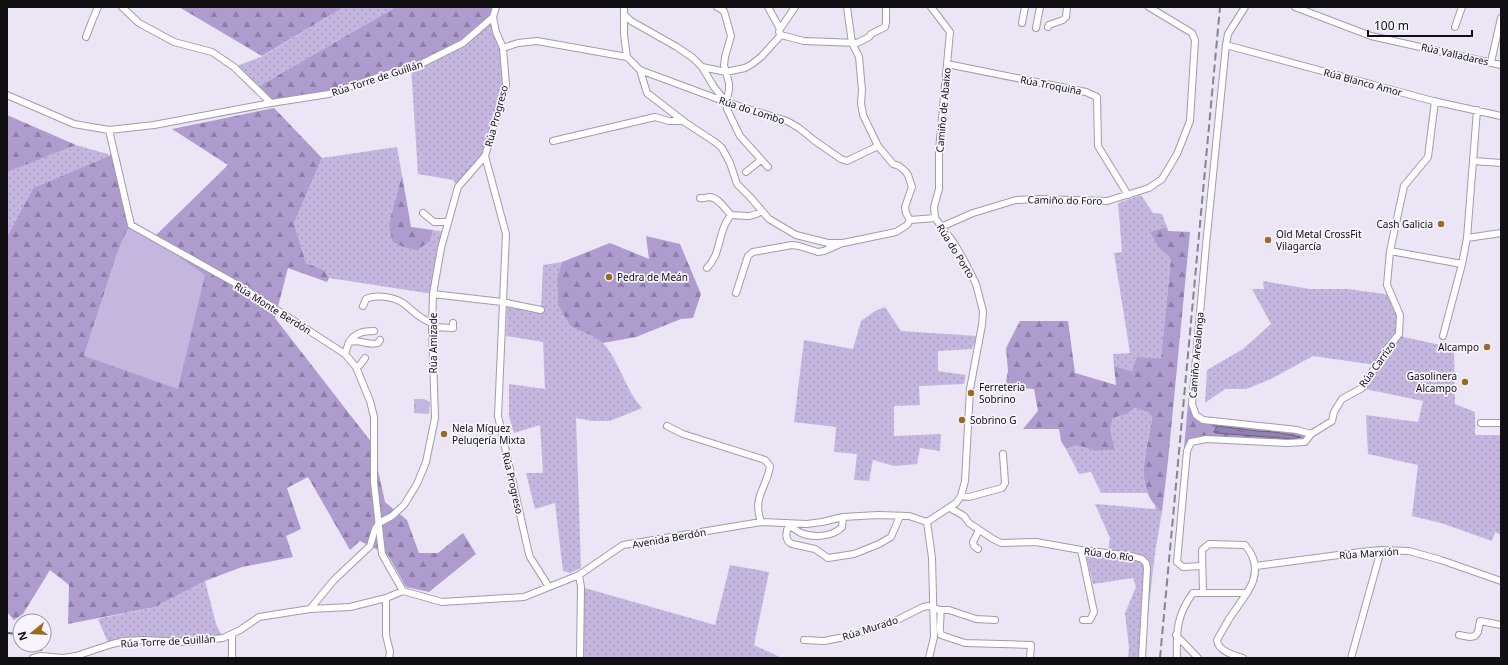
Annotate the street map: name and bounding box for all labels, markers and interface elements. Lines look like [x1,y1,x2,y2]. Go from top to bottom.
scale bar [1368,12,1472,38]
text: 100 m [1374,17,1409,34]
street label: Rúa Valladares [1420,39,1490,69]
street label: Rúa Torre de Guillán [330,57,424,99]
street label: Rúa Blanco Amor [1322,65,1404,99]
street label: Camiño de Abaixo [932,67,954,153]
street label: Rúa Troquiña [1019,72,1083,98]
street label: Rúa Progreso [481,84,511,148]
street label: Rúa do Lombo [717,93,787,127]
street label: Camiño do Foro [1028,192,1102,208]
place label: Cash Galicia [1376,217,1433,231]
marker: Cash Galicia [1436,219,1446,229]
street label: Rúa do Porto [934,221,978,281]
place label: Old Metal CrossFit Vilagarcía [1276,227,1362,253]
marker: Old Metal CrossFit Vilagarcía [1263,235,1273,245]
place label: Pedra de Meán [617,270,688,284]
marker: Pedra de Meán [604,272,614,282]
street label: Rúa Monte Berdón [232,279,314,337]
street label: Camiño Arealonga [1185,311,1207,399]
street label: Rúa Amizade [426,312,440,374]
street label: Rúa Carrizo [1355,338,1399,390]
place label: Alcampo [1438,340,1479,354]
marker: Alcampo [1482,342,1492,352]
place label: Gasolinera Alcampo [1407,369,1457,395]
marker: Gasolinera Alcampo [1460,377,1470,387]
place label: Ferreteria Sobrino [979,380,1025,406]
marker: Ferreteria Sobrino [966,388,976,398]
place label: Sobrino G [970,413,1017,427]
marker: Sobrino G [957,415,967,425]
place label: Nela Míguez Peluqería Mixta [452,421,525,447]
marker: Nela Míguez Peluqería Mixta [439,429,449,439]
street label: Rúa Progreso [499,451,527,515]
street label: Avenida Berdón [631,525,707,551]
street label: Rúa do Río [1083,544,1135,564]
street label: Rúa Marxión [1339,544,1399,562]
street label: Rúa Murado [840,612,900,644]
north arrow [12,613,52,653]
text: N [13,630,31,643]
street label: Rúa Torre de Guillán [120,632,216,650]

